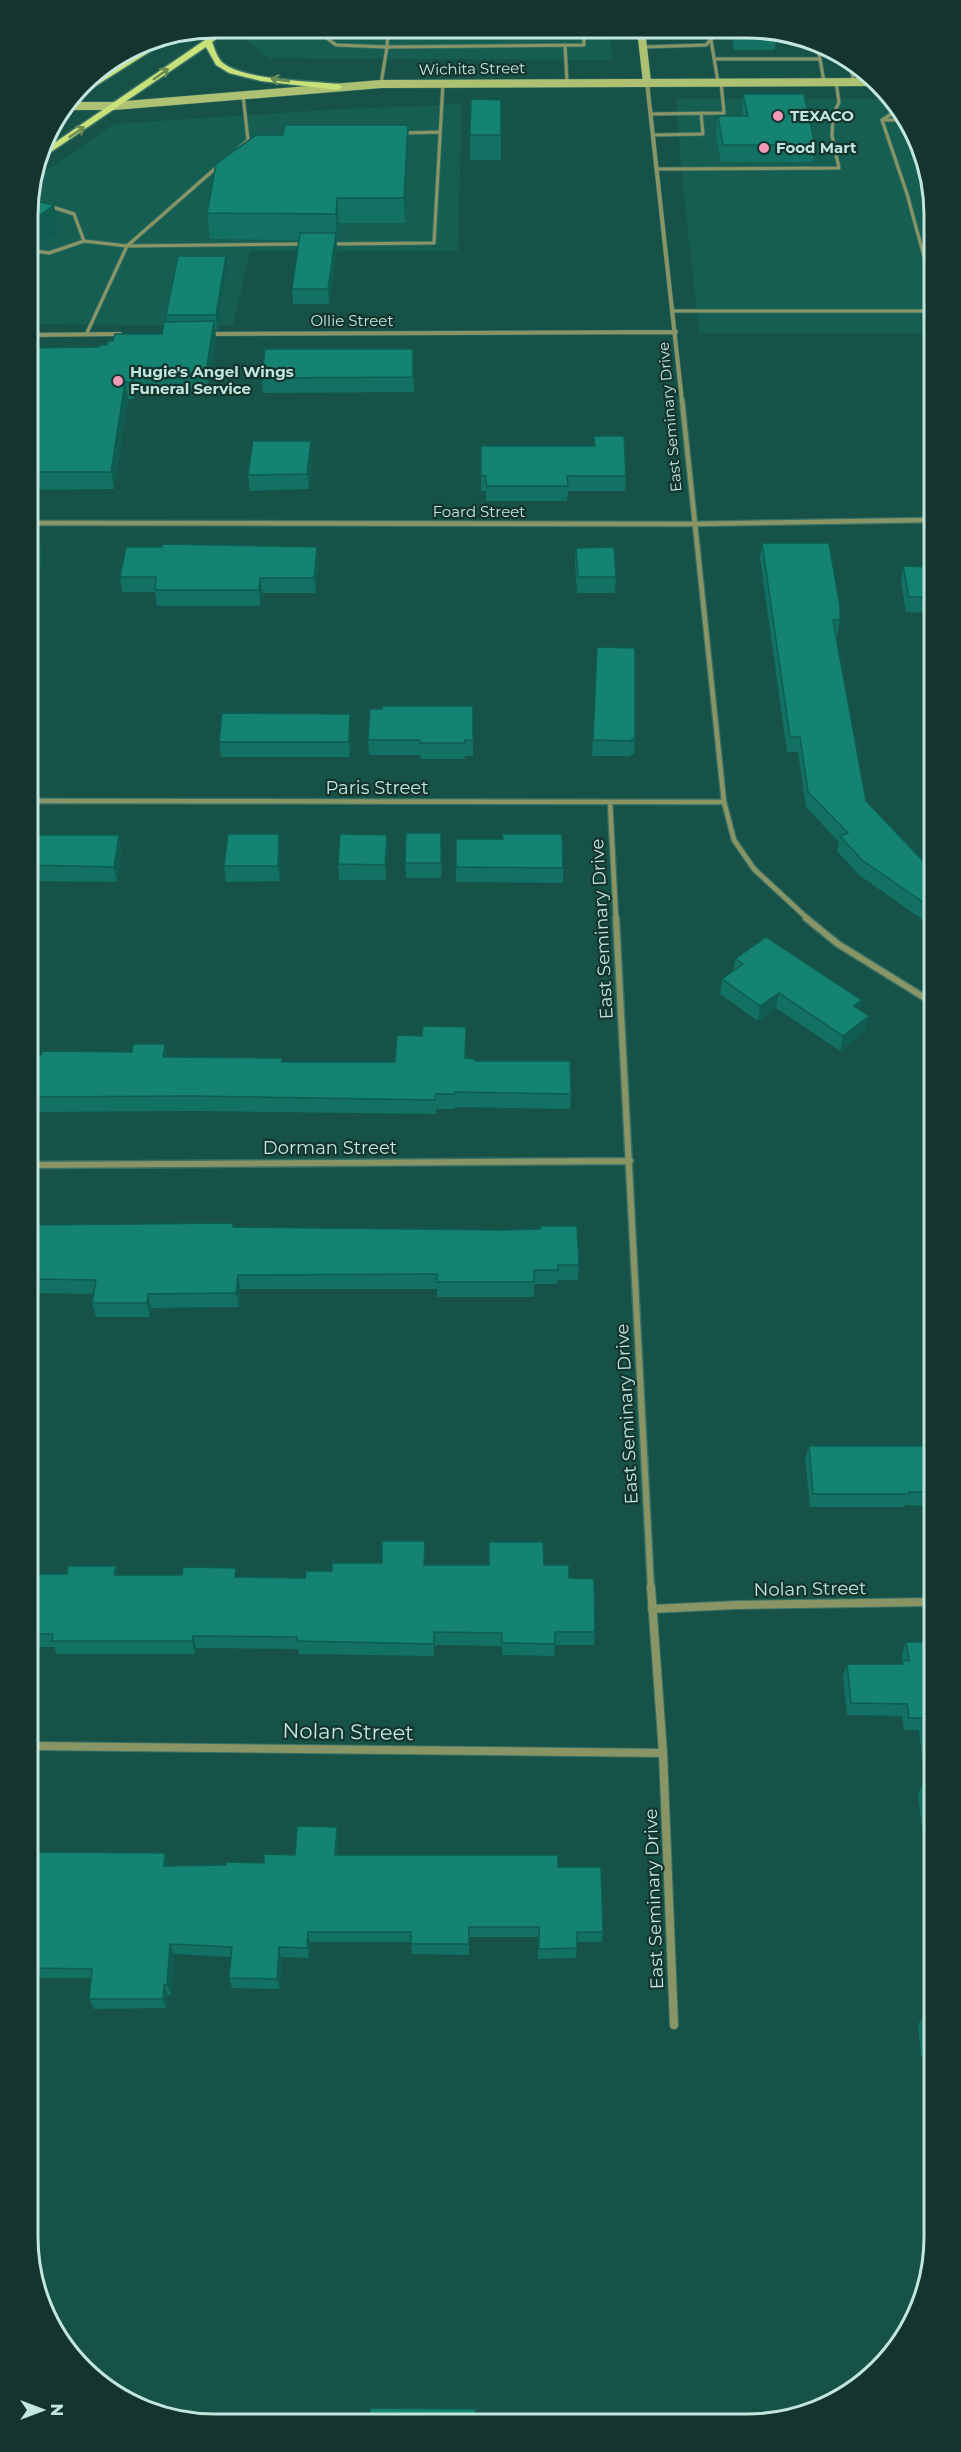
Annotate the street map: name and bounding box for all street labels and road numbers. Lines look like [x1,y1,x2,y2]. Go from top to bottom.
street label: Wichita Street [418,58,526,79]
street label: Ollie Street [310,311,394,330]
street label: East Seminary Drive [653,341,686,493]
street label: Foard Street [433,502,525,521]
street label: Paris Street [325,777,429,799]
street label: East Seminary Drive [586,838,618,1020]
street label: Dorman Street [263,1137,397,1159]
street label: East Seminary Drive [611,1323,643,1505]
street label: Nolan Street [753,1577,867,1601]
street label: Nolan Street [282,1718,414,1745]
street label: East Seminary Drive [640,1808,668,1990]

